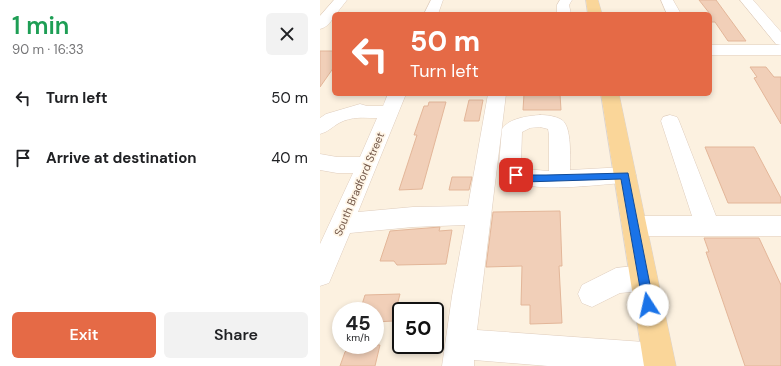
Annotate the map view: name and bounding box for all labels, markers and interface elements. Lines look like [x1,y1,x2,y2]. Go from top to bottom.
text: 1 min [12,10,69,41]
button: close [266,13,308,55]
text: 50 m [410,23,480,60]
icon: left [344,28,396,80]
text: 90 m · 16:33 [12,41,84,58]
text: Turn left [410,59,479,83]
icon: left [12,87,34,109]
text: Turn left [46,88,107,108]
text: 50 m [271,88,308,108]
street label: South Bradford Street [331,130,387,238]
icon: arrive [12,147,34,169]
text: Arrive at destination [46,148,197,168]
text: 40 m [271,148,308,168]
pin [499,158,533,192]
icon: arrive [505,164,527,186]
position arrow [627,284,669,326]
speed limit sign: 50 [392,302,444,354]
text: 45 [345,310,371,336]
button: Exit [12,312,156,358]
button: Share [164,312,308,358]
text: km/h [346,331,370,344]

